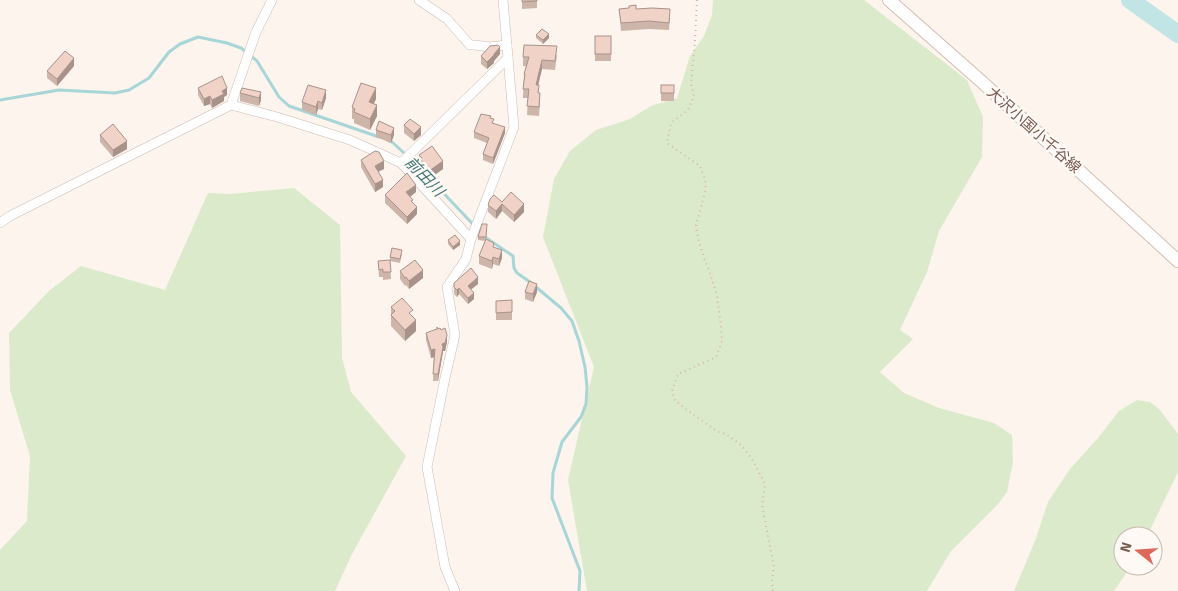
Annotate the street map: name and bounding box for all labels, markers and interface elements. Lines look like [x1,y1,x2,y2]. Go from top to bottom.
street label: 大沢小国小千谷線 [983,83,1085,177]
water label: 前田川 [400,152,450,202]
north arrow [1113,526,1163,576]
text: N [1116,540,1136,554]

